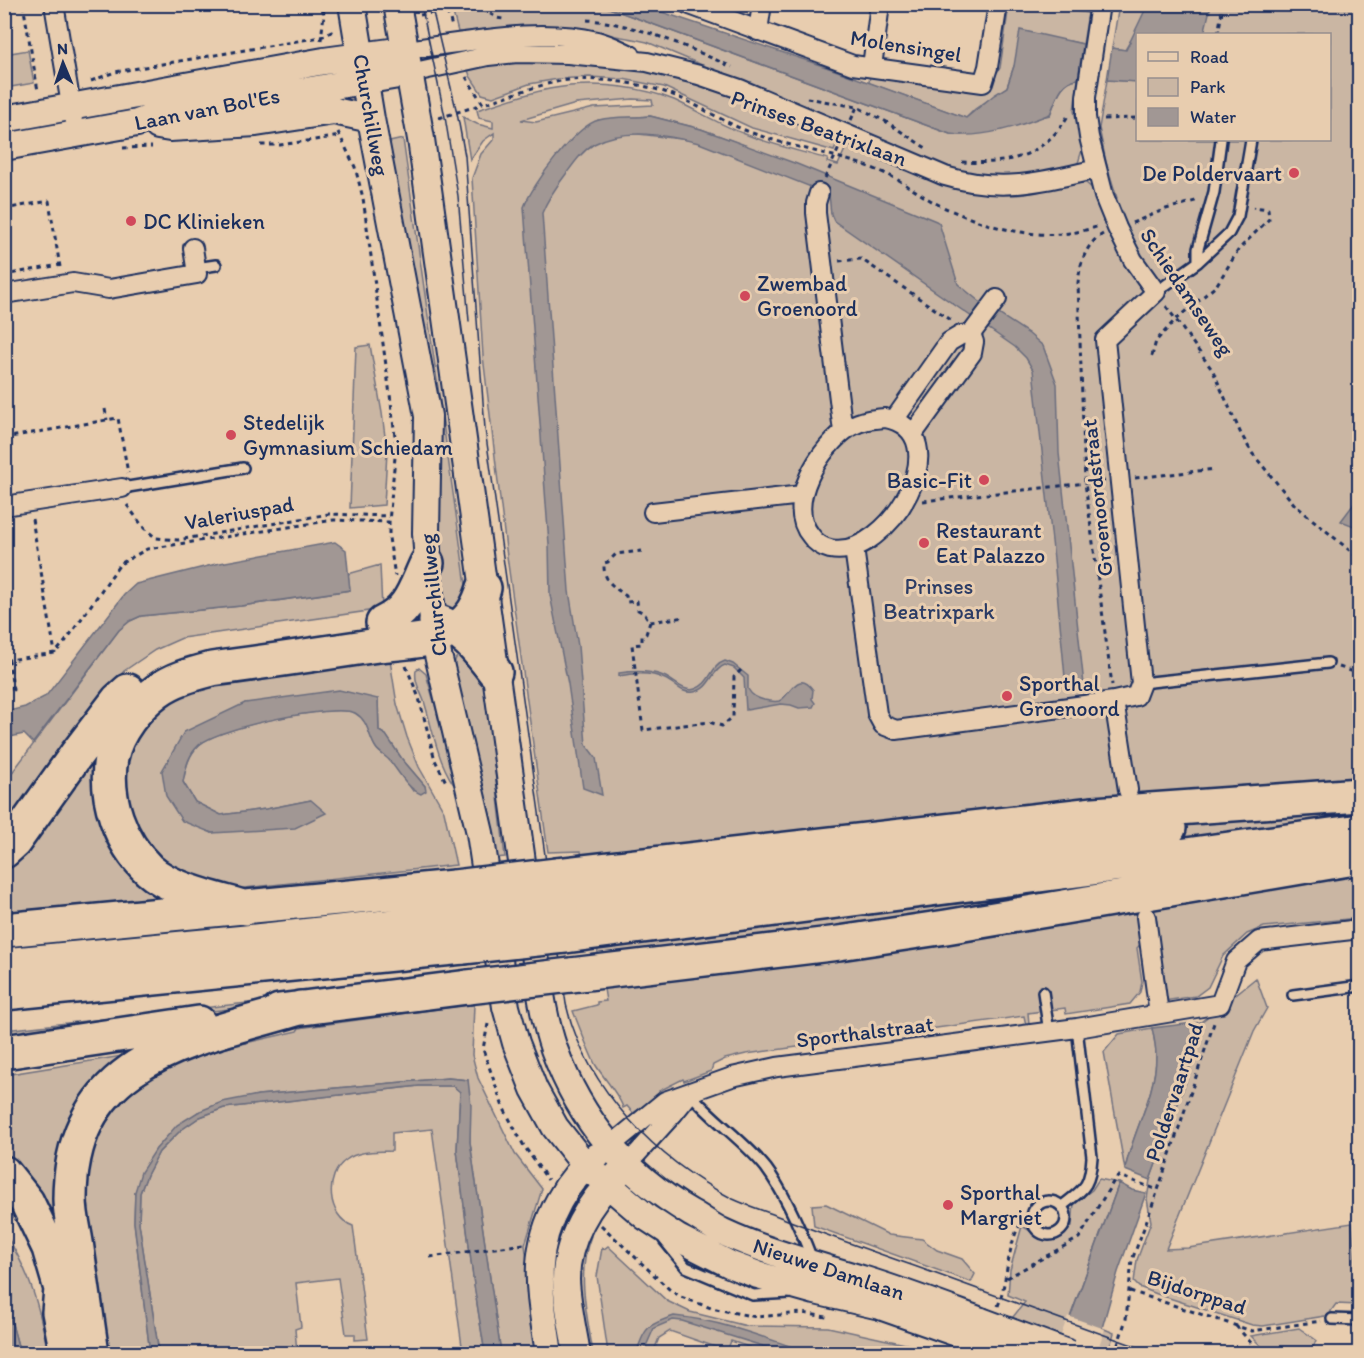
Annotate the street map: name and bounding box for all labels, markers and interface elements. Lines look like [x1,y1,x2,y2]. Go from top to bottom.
street label: Molensingel [848,24,964,68]
north arrow [33,33,93,93]
legend [1136,33,1331,141]
text: N [57,39,68,58]
text: Road [1190,46,1229,68]
street label: Churchillweg [347,52,395,179]
text: Park [1190,76,1225,98]
street label: Laan van Bol'Es [132,82,282,136]
street label: Prinses Beatrixlaan [727,84,911,173]
text: Water [1190,106,1236,128]
place label: De Poldervaart [1142,160,1282,187]
marker: De Poldervaart [1287,166,1301,180]
place label: DC Klinieken [143,208,265,235]
marker: DC Klinieken [124,214,138,228]
street label: Schiedamseweg [1134,223,1240,362]
place label: Zwembad Groenoord [757,270,858,322]
marker: Zwembad Groenoord [738,289,752,303]
place label: Stedelijk Gymnasium Schiedam [243,409,453,461]
street label: Groenoordstraat [1075,418,1119,578]
marker: Stedelijk Gymnasium Schiedam [224,428,238,442]
place label: Basic-Fit [887,467,972,494]
marker: Basic-Fit [977,473,991,487]
street label: Valeriuspad [182,490,296,536]
place label: Restaurant Eat Palazzo [936,517,1045,569]
street label: Churchillweg [413,531,453,658]
marker: Restaurant Eat Palazzo [917,536,931,550]
park label: Prinses Beatrixpark [883,573,995,625]
place label: Sporthal Groenoord [1019,670,1120,722]
marker: Sporthal Groenoord [1000,689,1014,703]
street label: Sporthalstraat [795,1010,935,1054]
street label: Poldervaartpad [1139,1019,1209,1165]
place label: Sporthal Margriet [960,1179,1042,1231]
marker: Sporthal Margriet [941,1198,955,1212]
street label: Nieuwe Damlaan [750,1232,909,1306]
street label: Bijdorppad [1144,1263,1250,1321]

